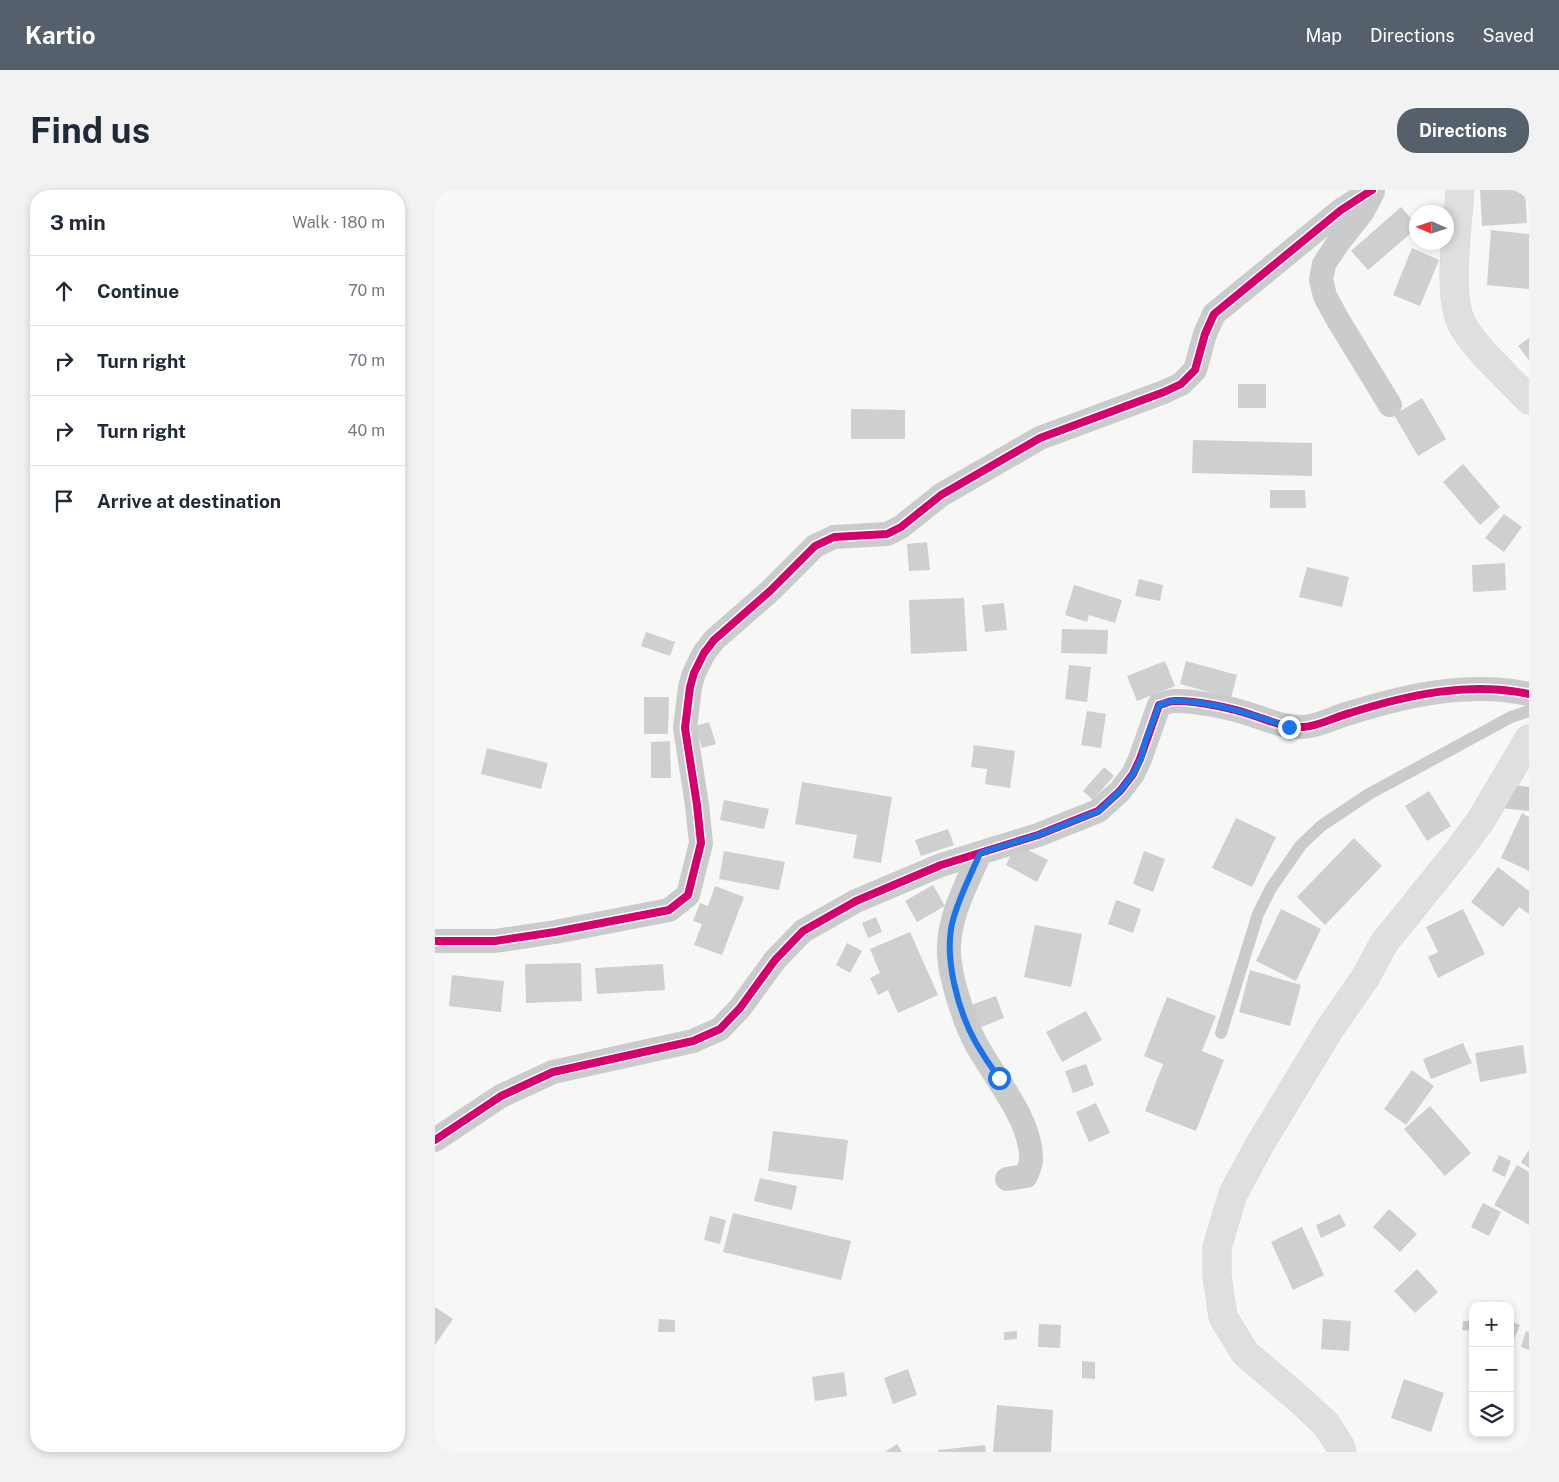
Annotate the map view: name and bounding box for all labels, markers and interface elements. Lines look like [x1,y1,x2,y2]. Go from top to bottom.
text: Kartio [25,21,96,49]
text: Map [1305,25,1342,46]
text: Directions [1370,25,1455,46]
text: Saved [1483,25,1534,46]
button: Directions [1397,108,1529,153]
text: Find us [30,110,150,151]
north arrow [1409,205,1454,250]
text: 3 min [50,210,106,235]
text: Walk · 180 m [292,213,385,232]
icon: ahead [50,277,78,305]
text: Continue [97,280,179,302]
text: 70 m [348,281,385,300]
icon: right [50,347,78,375]
text: Turn right [97,350,186,372]
text: 70 m [348,351,385,370]
icon: right [50,417,78,445]
text: Turn right [97,420,186,442]
text: 40 m [347,421,385,440]
icon: arrive [50,487,78,515]
text: Arrive at destination [97,490,281,512]
route end [1278,716,1301,739]
route start [988,1067,1011,1090]
map controls [1469,1302,1514,1437]
button: + [1469,1302,1514,1347]
button: − [1469,1347,1514,1392]
button: layers [1469,1392,1514,1437]

